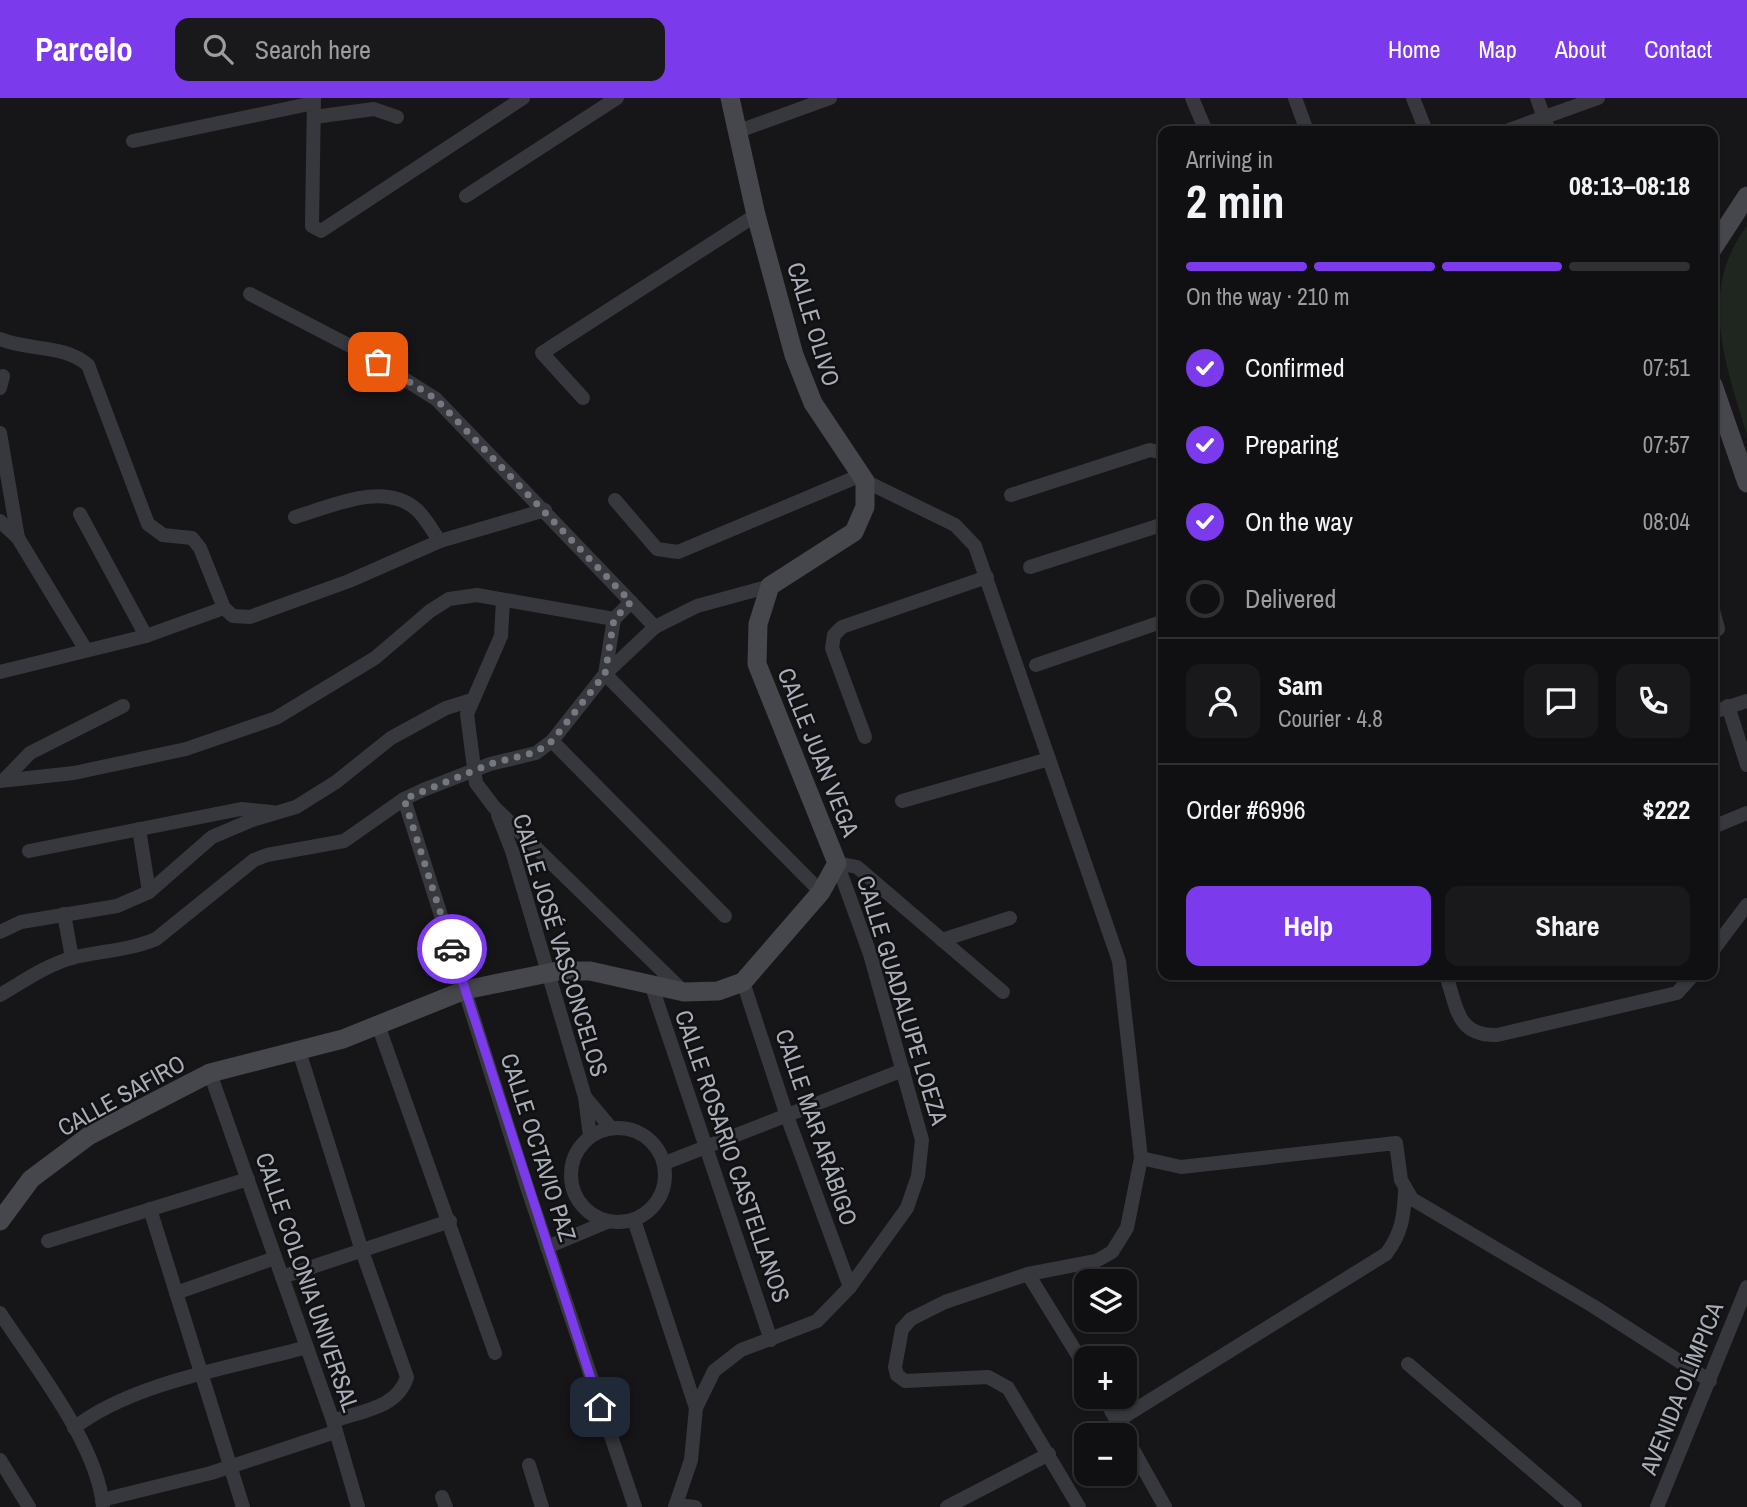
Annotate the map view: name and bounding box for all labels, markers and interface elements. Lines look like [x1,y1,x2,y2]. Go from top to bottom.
search box [175,18,665,81]
text: Parcelo [35,27,133,71]
icon: search [199,30,237,68]
text: Search here [255,32,371,67]
text: Home [1388,33,1440,65]
text: Map [1478,33,1517,65]
text: About [1555,33,1606,65]
text: Contact [1644,33,1712,65]
text: Arriving in [1186,144,1273,175]
text: 08:13–08:18 [1569,168,1690,203]
text: 2 min [1186,170,1285,232]
street label: CALLE OLIVO [780,258,848,390]
text: On the way · 210 m [1186,281,1350,312]
pin [348,332,408,392]
icon: bag [359,343,397,381]
icon: check [1186,349,1224,387]
text: Confirmed [1245,350,1345,385]
text: 07:51 [1643,352,1690,383]
icon: check [1186,426,1224,464]
text: Preparing [1245,427,1339,462]
text: 07:57 [1643,429,1690,460]
icon: check [1186,503,1224,541]
text: On the way [1245,504,1353,539]
text: 08:04 [1643,506,1690,537]
text: Delivered [1245,581,1336,616]
street label: CALLE JUAN VEGA [771,663,868,842]
button: person [1186,664,1260,738]
button: chat [1524,664,1598,738]
button: phone [1616,664,1690,738]
text: Sam [1278,668,1323,703]
text: Courier · 4.8 [1278,703,1383,734]
text: Order #6996 [1186,792,1306,827]
text: $222 [1643,792,1690,827]
street label: CALLE JOSÉ VASCONCELOS [506,810,616,1080]
street label: CALLE GUADALUPE LOEZA [850,871,956,1129]
button: Help [1186,886,1431,966]
button: Share [1445,886,1690,966]
courier [417,914,487,984]
icon: car [433,930,471,968]
street label: CALLE ROSARIO CASTELLANOS [668,1005,798,1307]
street label: CALLE MAR ARÁBIGO [768,1025,866,1229]
street label: CALLE SAFIRO [52,1047,190,1143]
street label: CALLE OCTAVIO PAZ [494,1049,584,1245]
street label: CALLE COLONIA UNIVERSAL [249,1148,367,1416]
map controls [1074,1269,1137,1486]
button: layers [1074,1269,1137,1332]
street label: AVENIDA OLÍMPICA [1631,1296,1731,1480]
button: + [1074,1346,1137,1409]
pin [570,1377,630,1437]
icon: home [581,1388,619,1426]
button: − [1074,1423,1137,1486]

